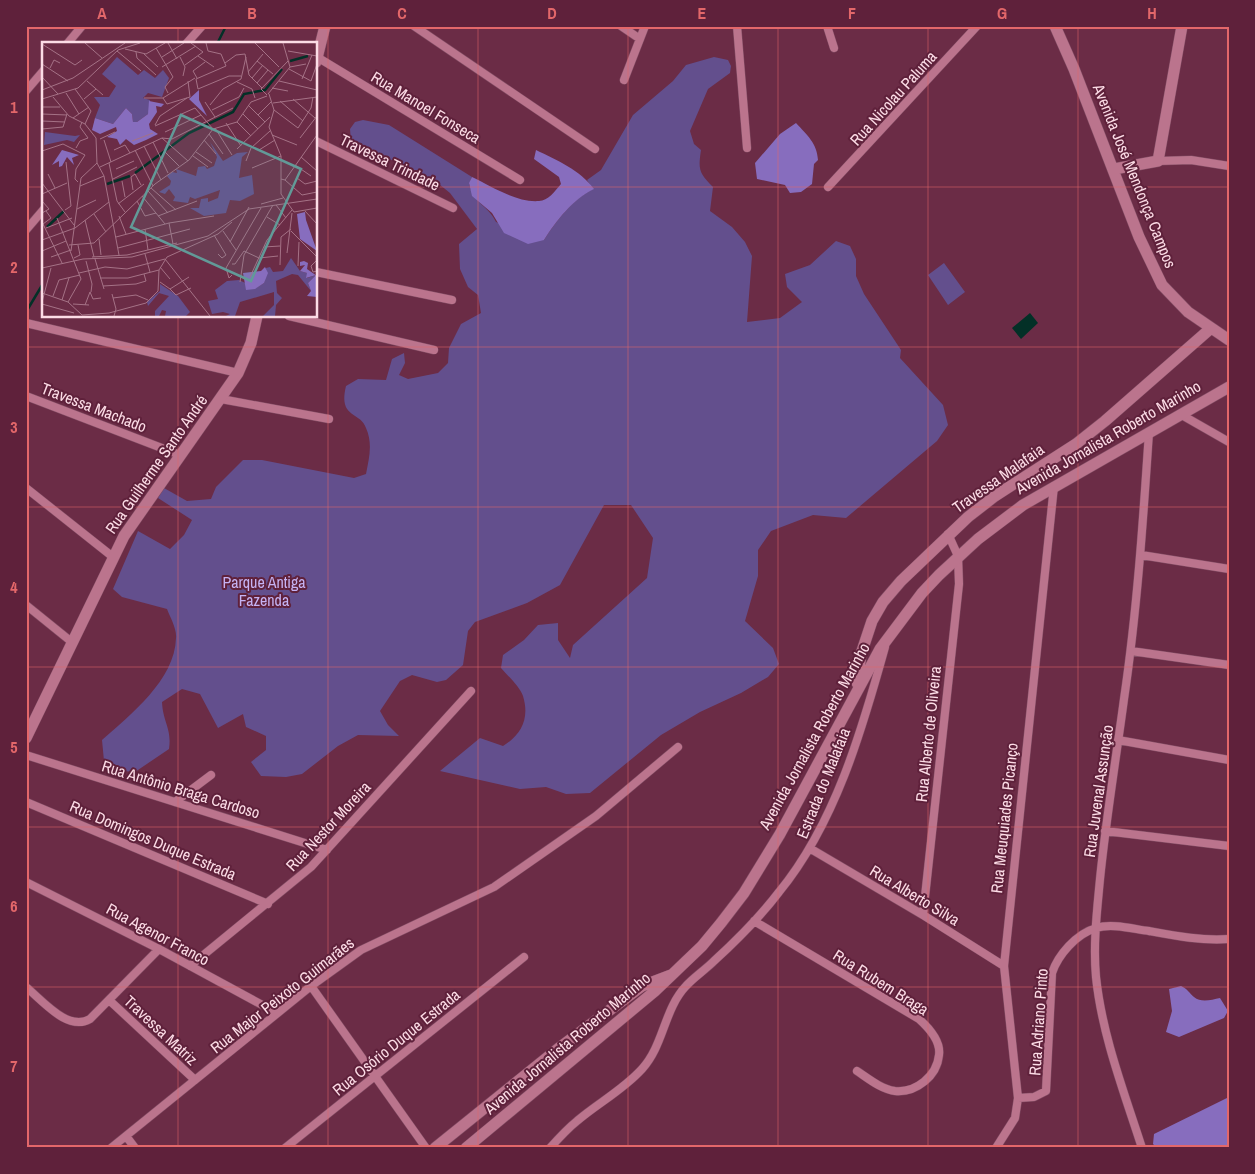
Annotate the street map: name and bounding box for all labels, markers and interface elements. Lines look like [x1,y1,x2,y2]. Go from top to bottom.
text: A [97,2,107,24]
text: B [247,2,257,24]
text: C [397,2,407,24]
text: D [547,2,557,24]
text: E [698,2,707,24]
text: F [848,2,856,24]
text: G [997,2,1007,24]
text: H [1147,2,1157,24]
inset map [42,42,318,318]
street label: Rua Nicolau Paluma [845,45,942,150]
street label: Rua Manoel Fonseca [367,66,485,149]
street label: Avenida José Mendonça Campos [1088,80,1182,271]
text: 1 [10,96,18,118]
street label: Travessa Trindade [336,128,444,196]
text: 2 [10,256,18,278]
street label: Avenida Jornalista Roberto Marinho [1010,375,1205,500]
street label: Travessa Machado [38,377,150,437]
street label: Rua Guilherme Santo André [100,390,212,538]
text: 3 [10,416,18,438]
street label: Travessa Malafaia [948,438,1049,518]
park label: Parque Antiga Fazenda [222,571,306,611]
text: 4 [10,576,18,598]
street label: Avenida Jornalista Roberto Marinho [753,639,875,834]
street label: Rua Alberto de Oliveira [910,664,946,803]
street label: Rua Juvenal Assunção [1078,723,1118,859]
street label: Estrada do Malafaia [791,724,855,842]
text: 5 [10,736,18,758]
street label: Rua Meuquiades Picanço [985,742,1023,894]
street label: Rua Antônio Braga Cardoso [99,754,263,824]
street label: Rua Nestor Moreira [281,776,376,876]
street label: Rua Domingos Duque Estrada [66,795,240,885]
street label: Rua Alberto Silva [866,859,965,931]
text: 6 [10,895,18,917]
street label: Rua Agenor Franco [103,898,213,970]
street label: Rua Major Peixoto Guimarães [205,932,359,1058]
street label: Rua Rubem Braga [829,944,933,1020]
street label: Avenida Jornalista Roberto Marinho [479,967,655,1120]
street label: Rua Adriano Pinto [1023,968,1053,1076]
street label: Rua Osório Duque Estrada [328,983,465,1100]
street label: Travessa Matriz [119,990,203,1070]
text: 7 [10,1055,18,1077]

